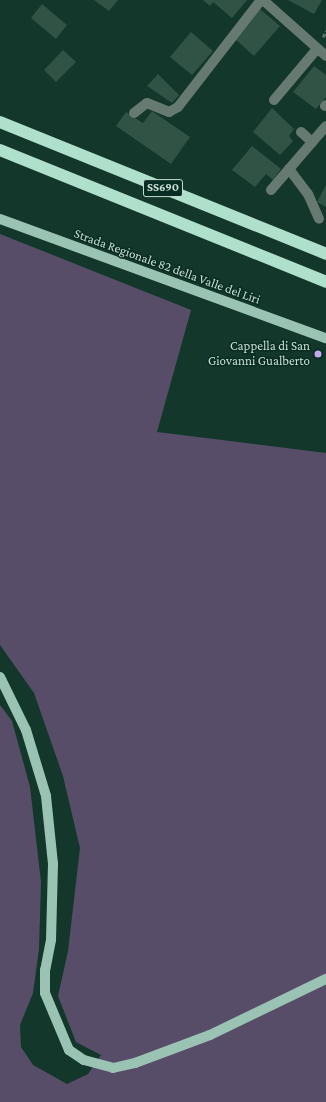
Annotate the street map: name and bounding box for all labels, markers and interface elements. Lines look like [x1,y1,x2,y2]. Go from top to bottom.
road number: SS690 [142,178,184,198]
street label: Strada Regionale 82 della Valle del Liri [72,226,262,308]
place label: Cappella di San Giovanni Gualberto [208,339,310,370]
marker: Cappella di San Giovanni Gualberto [313,349,323,359]

